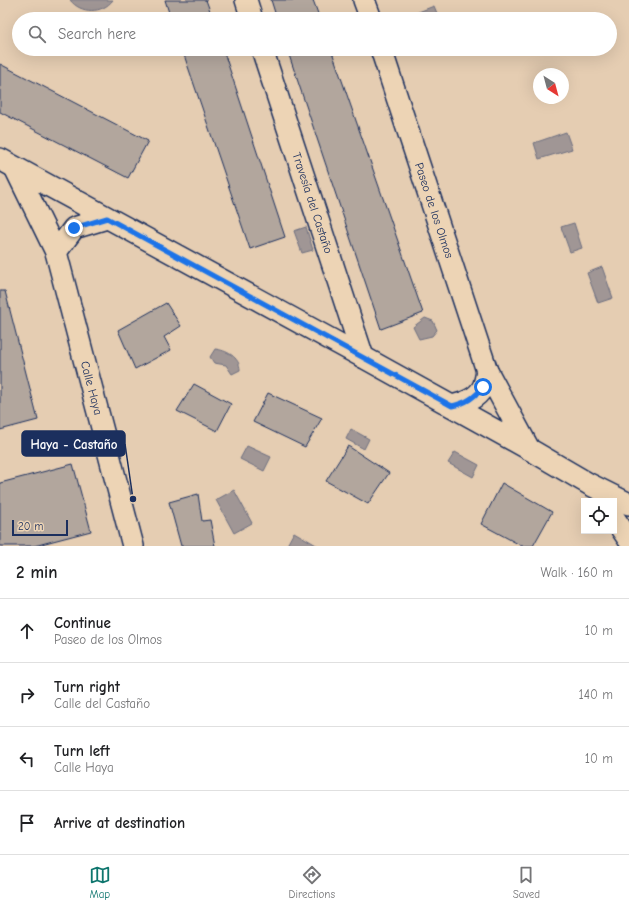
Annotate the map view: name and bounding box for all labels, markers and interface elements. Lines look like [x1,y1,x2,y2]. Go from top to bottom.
search box [12,12,617,56]
icon: search [26,23,48,45]
text: Search here [58,25,136,43]
north arrow [533,68,569,104]
street label: Travesía del Castaño [289,151,336,255]
street label: Paseo de los Olmos [412,161,456,260]
route end [65,219,83,237]
street label: Calle Haya [78,359,105,416]
route start [474,378,492,396]
callout: Haya - Castaño [22,431,125,456]
text: Haya - Castaño [30,437,118,452]
map controls [581,498,617,534]
button: locate [581,498,617,534]
scale bar [12,518,68,537]
text: 20 m [18,520,43,533]
text: 2 min [16,563,57,582]
text: Walk · 160 m [541,565,613,580]
text: Continue [54,614,111,632]
icon: ahead [16,620,38,642]
text: 10 m [585,623,613,638]
text: Paseo de los Olmos [54,632,162,647]
text: Turn right [54,678,120,696]
icon: right [16,684,38,706]
text: 140 m [579,687,613,702]
text: Calle del Castaño [54,696,150,711]
text: Turn left [54,742,110,760]
icon: left [16,748,38,770]
text: 10 m [585,751,613,766]
text: Calle Haya [54,760,114,775]
icon: arrive [16,812,38,834]
text: Arrive at destination [54,814,185,832]
tab: Map [89,864,111,901]
tab: Directions [289,864,335,901]
tab: Saved [513,864,540,901]

